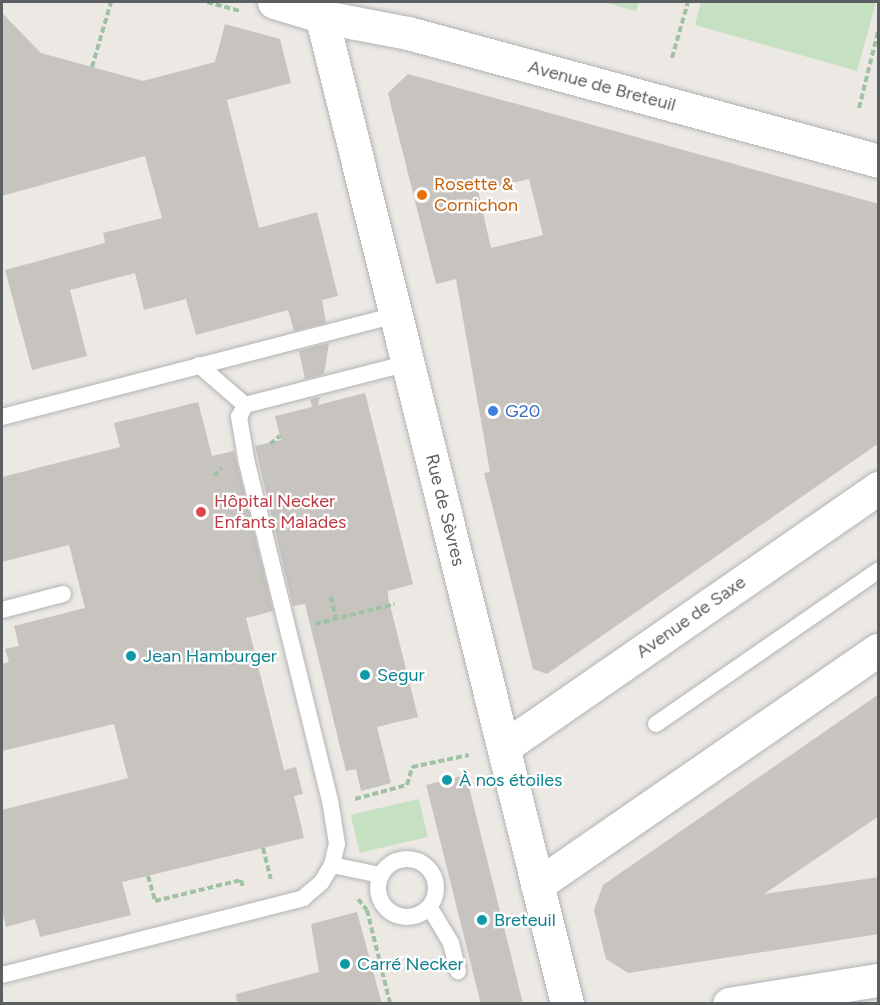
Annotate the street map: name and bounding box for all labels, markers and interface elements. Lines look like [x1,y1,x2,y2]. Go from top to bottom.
street label: Avenue de Breteuil [526,56,678,116]
place label: Rosette & Cornichon [434,174,518,216]
marker: Rosette & Cornichon [415,188,429,202]
place label: G20 [505,400,540,422]
marker: G20 [486,404,500,418]
street label: Rue de Sèvres [421,452,469,568]
place label: Hôpital Necker Enfants Malades [214,491,346,534]
marker: Hôpital Necker Enfants Malades [192,503,210,521]
street label: Avenue de Saxe [632,571,750,663]
place label: Jean Hamburger [143,645,277,667]
marker: Jean Hamburger [124,649,138,663]
place label: Segur [377,664,425,686]
marker: Segur [358,668,372,682]
place label: À nos étoiles [459,769,562,791]
marker: À nos étoiles [440,773,454,787]
place label: Breteuil [494,909,556,931]
marker: Breteuil [475,913,489,927]
place label: Carré Necker [357,953,464,975]
marker: Carré Necker [338,957,352,971]

